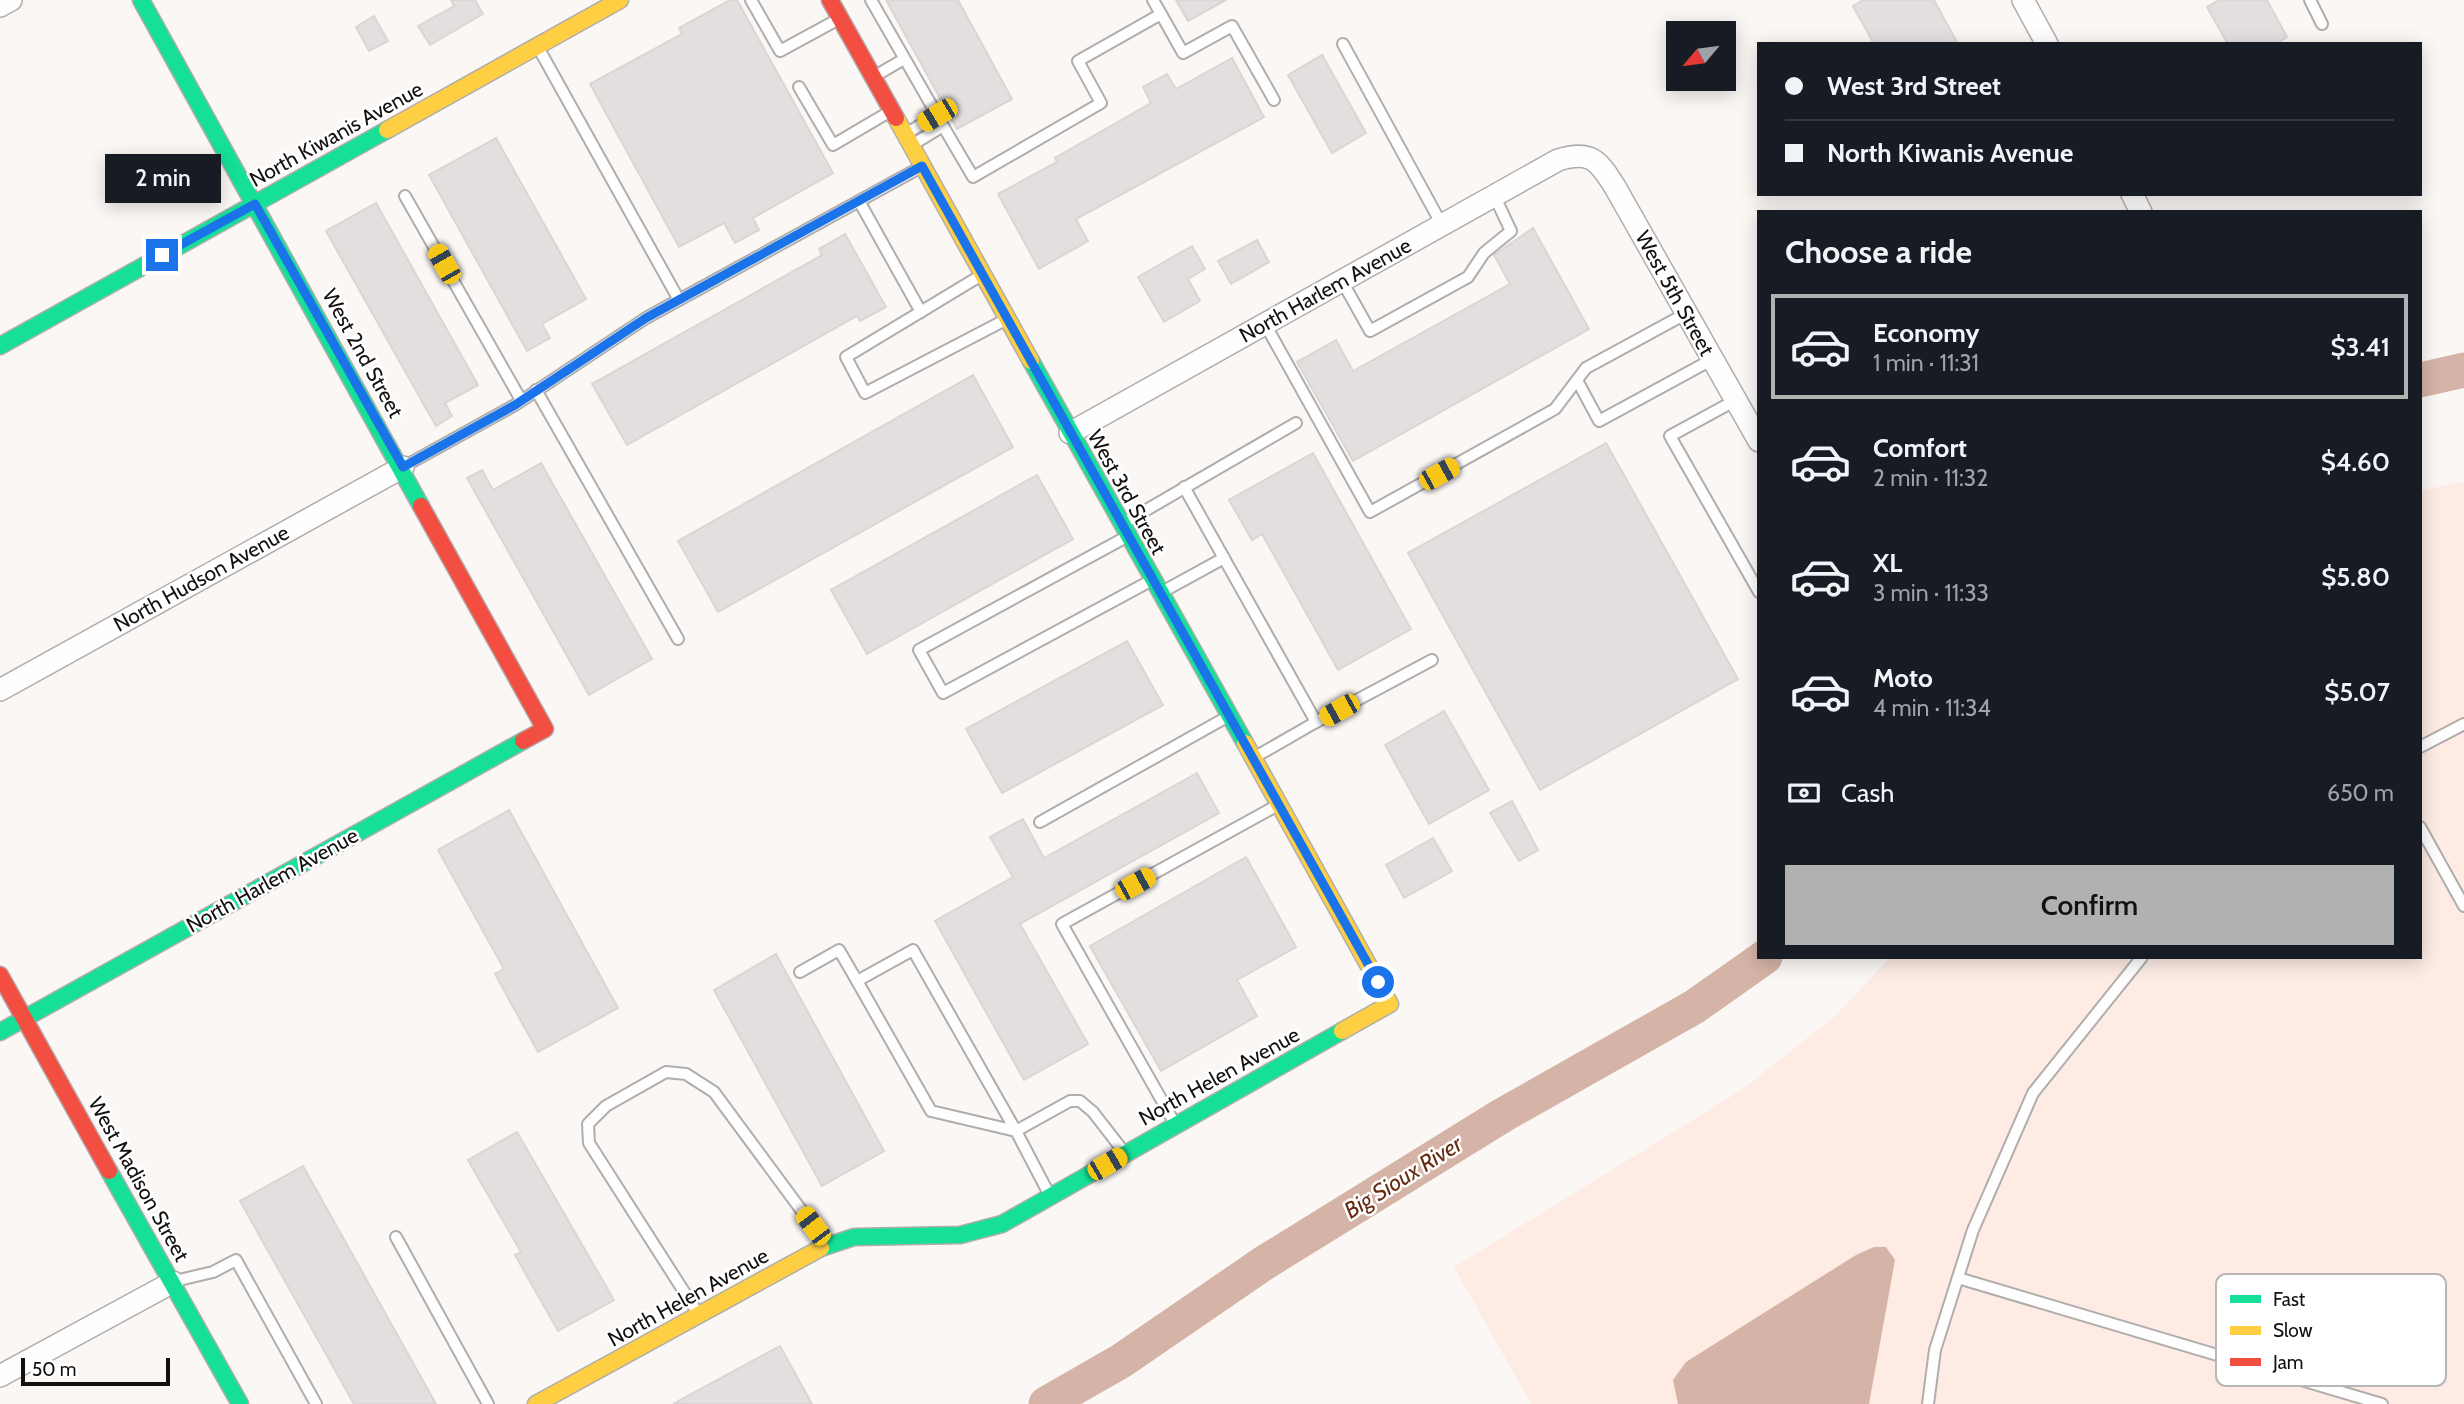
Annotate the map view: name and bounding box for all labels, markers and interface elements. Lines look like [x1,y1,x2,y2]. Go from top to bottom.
north arrow [1666,21,1736,91]
map controls [1666,21,1736,91]
text: West 3rd Street [1827,70,2001,102]
street label: North Kiwanis Avenue [245,76,427,192]
car [914,95,961,135]
text: North Kiwanis Avenue [1827,137,2073,169]
callout: 2 min [104,154,220,202]
text: 2 min [135,164,191,192]
street label: West 5th Street [1630,226,1720,360]
street label: North Harlem Avenue [1235,232,1415,348]
text: Choose a ride [1785,232,1972,271]
route end [146,239,178,271]
car [425,241,464,287]
street label: West 2nd Street [317,284,409,422]
icon: car [1789,315,1852,378]
text: Economy [1873,317,1979,349]
text: $3.41 [2330,331,2390,363]
text: 1 min · 11:31 [1873,349,1979,377]
street label: West 3rd Street [1083,425,1171,559]
icon: car [1789,430,1852,493]
text: Comfort [1873,432,1967,464]
text: $4.60 [2321,446,2390,478]
car [1416,455,1463,493]
text: 2 min · 11:32 [1873,464,1988,492]
street label: North Hudson Avenue [109,519,293,637]
icon: car [1789,545,1852,608]
text: XL [1873,547,1902,579]
text: $5.80 [2321,561,2390,593]
text: 3 min · 11:33 [1873,579,1989,607]
icon: car [1789,660,1852,723]
text: Moto [1873,662,1933,694]
text: $5.07 [2324,676,2390,708]
car [1316,691,1363,729]
text: 4 min · 11:34 [1873,694,1991,722]
icon: cash [1785,774,1823,812]
text: Cash [1841,777,1894,809]
text: 650 m [2327,779,2394,807]
street label: North Harlem Avenue [182,822,362,938]
car [1112,865,1159,903]
button: Confirm [1785,865,2394,945]
route start [1362,966,1394,998]
street label: North Helen Avenue [1134,1021,1304,1131]
street label: West Madison Street [83,1092,195,1266]
water label: Big Sioux River [1339,1129,1468,1224]
car [1084,1144,1131,1184]
car [792,1203,835,1249]
street label: North Helen Avenue [603,1242,773,1352]
legend [2216,1274,2446,1386]
text: Fast [2273,1288,2306,1311]
text: Slow [2273,1319,2313,1342]
text: Jam [2272,1351,2303,1374]
scale bar [21,1355,170,1387]
text: 50 m [32,1358,76,1381]

